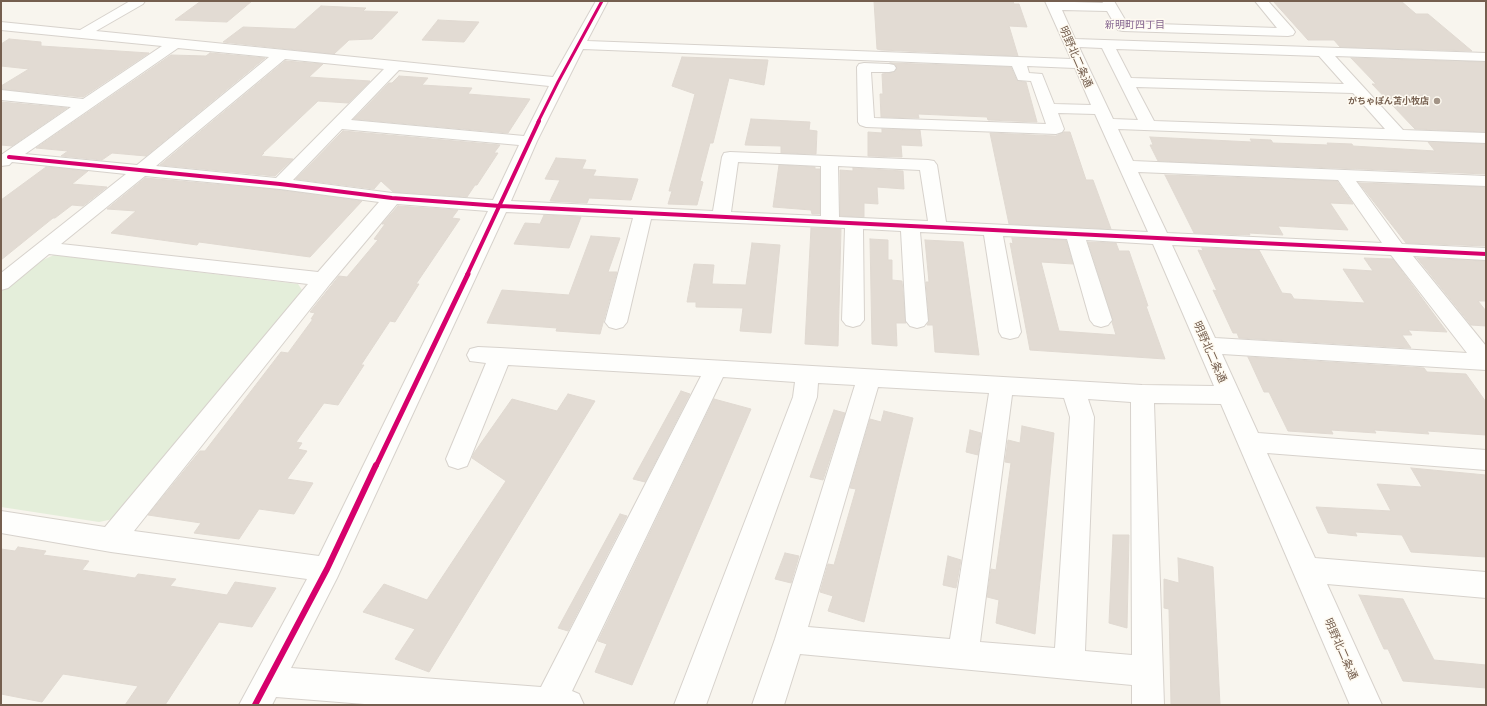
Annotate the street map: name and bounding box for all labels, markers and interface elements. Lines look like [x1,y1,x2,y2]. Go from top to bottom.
district label: 新明町四丁目 [1105,19,1165,31]
street label: 明野北二条通 [1057,24,1095,90]
place label: がちゃぽん苫小牧店 [1348,96,1429,106]
marker: がちゃぽん苫小牧店 [1432,96,1442,106]
street label: 明野北二条通 [1191,319,1229,385]
street label: 明野北二条通 [1322,616,1360,682]

